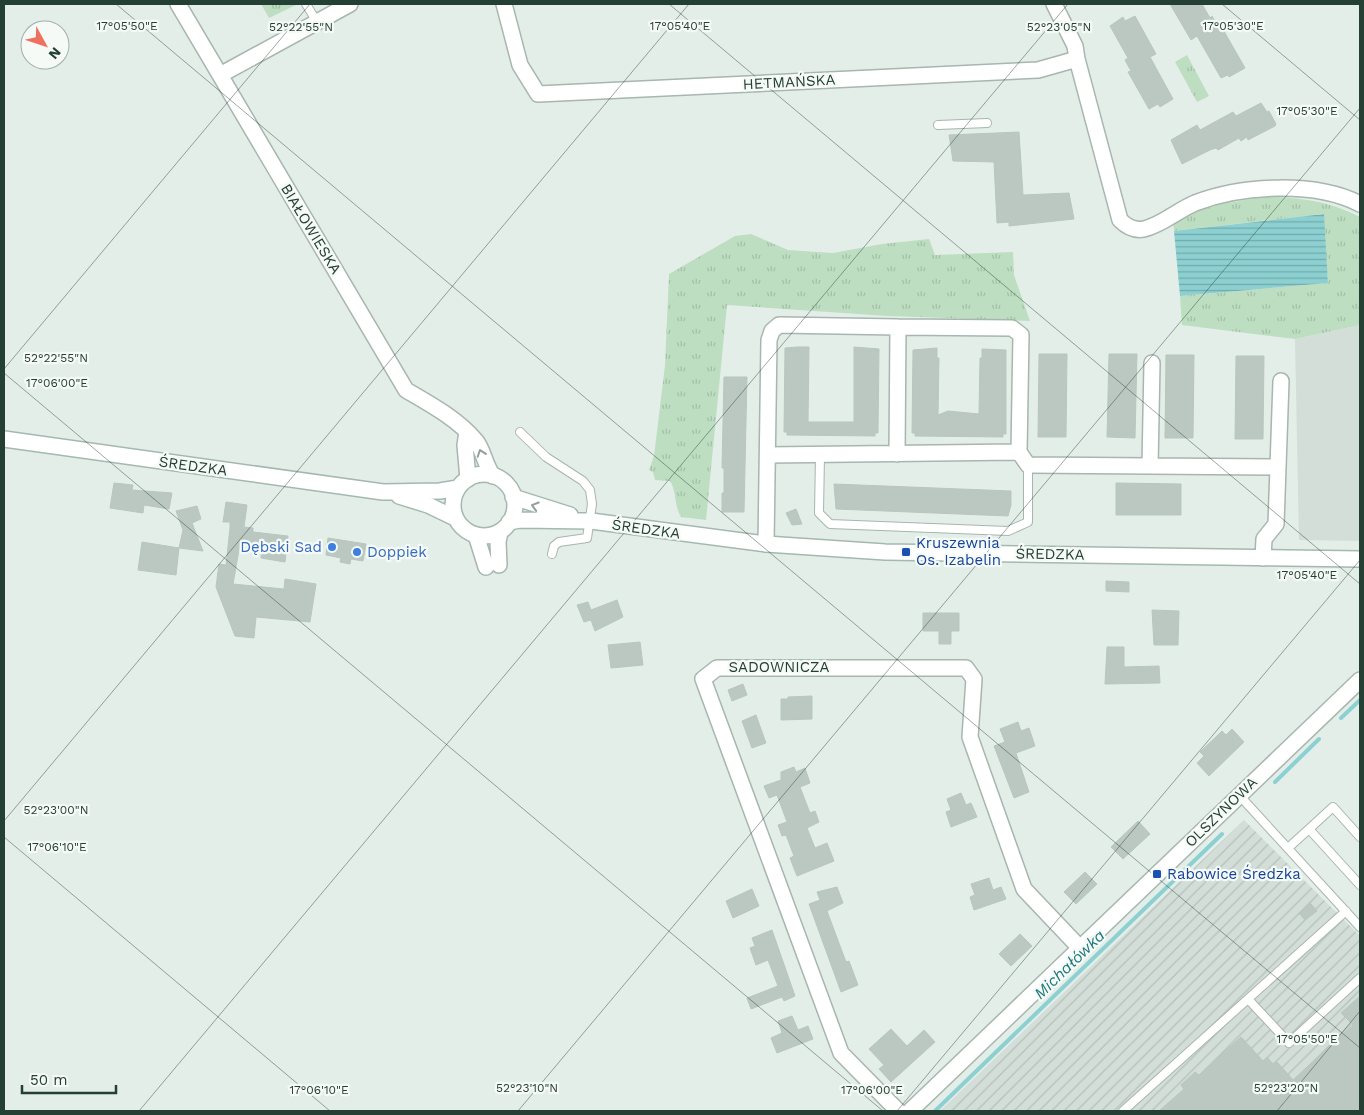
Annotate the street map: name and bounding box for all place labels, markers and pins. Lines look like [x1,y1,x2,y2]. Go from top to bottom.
place label: Kruszewnia Os. Izabelin [916,534,1001,569]
place label: Dębski Sad [240,538,322,556]
marker: Dębski Sad [326,541,338,553]
place label: Doppiek [367,543,427,561]
marker: Doppiek [351,546,363,558]
marker: Kruszewnia Os. Izabelin [900,546,912,558]
place label: Rabowice Średzka [1167,864,1301,883]
marker: Rabowice Średzka [1151,868,1163,880]

